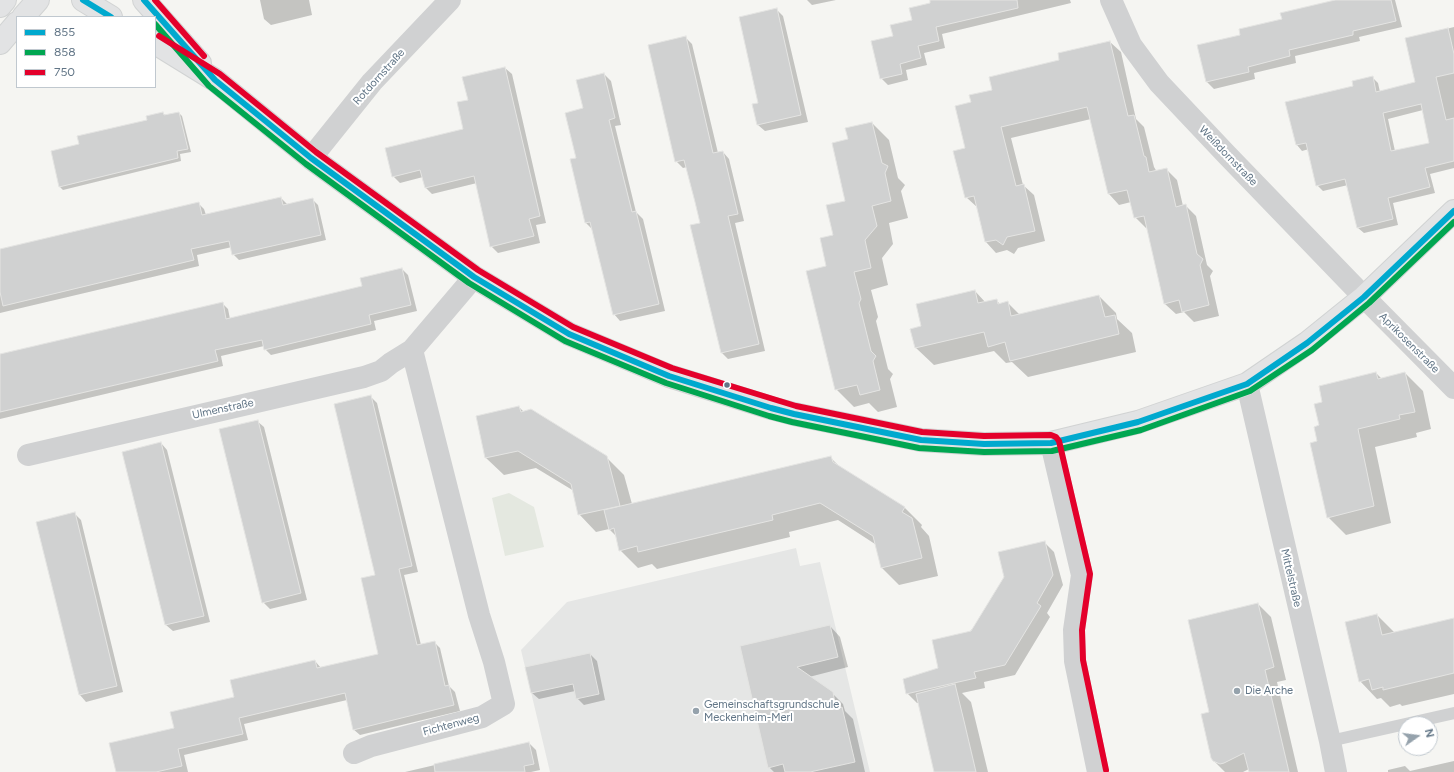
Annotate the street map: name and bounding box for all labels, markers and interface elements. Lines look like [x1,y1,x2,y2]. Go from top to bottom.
legend [16,16,156,88]
text: 855 [54,25,75,39]
text: 858 [54,45,76,59]
street label: Rotdornstraße [350,46,408,108]
text: 750 [54,65,75,79]
street label: Weißdornstraße [1196,123,1260,189]
street label: Aprikosenstraße [1376,310,1442,376]
unlabelled marker [722,380,732,390]
street label: Ulmenstraße [191,396,255,422]
street label: Mittelstraße [1278,548,1304,608]
place label: Die Arche [1245,684,1293,698]
marker: Die Arche [1232,686,1242,696]
place label: Gemeinschaftsgrundschule Meckenheim-Merl [704,698,839,724]
marker: Gemeinschaftsgrundschule Meckenheim-Merl [691,706,701,716]
street label: Fichtenweg [421,711,481,739]
north arrow [1398,716,1438,756]
text: N [1422,728,1436,739]

